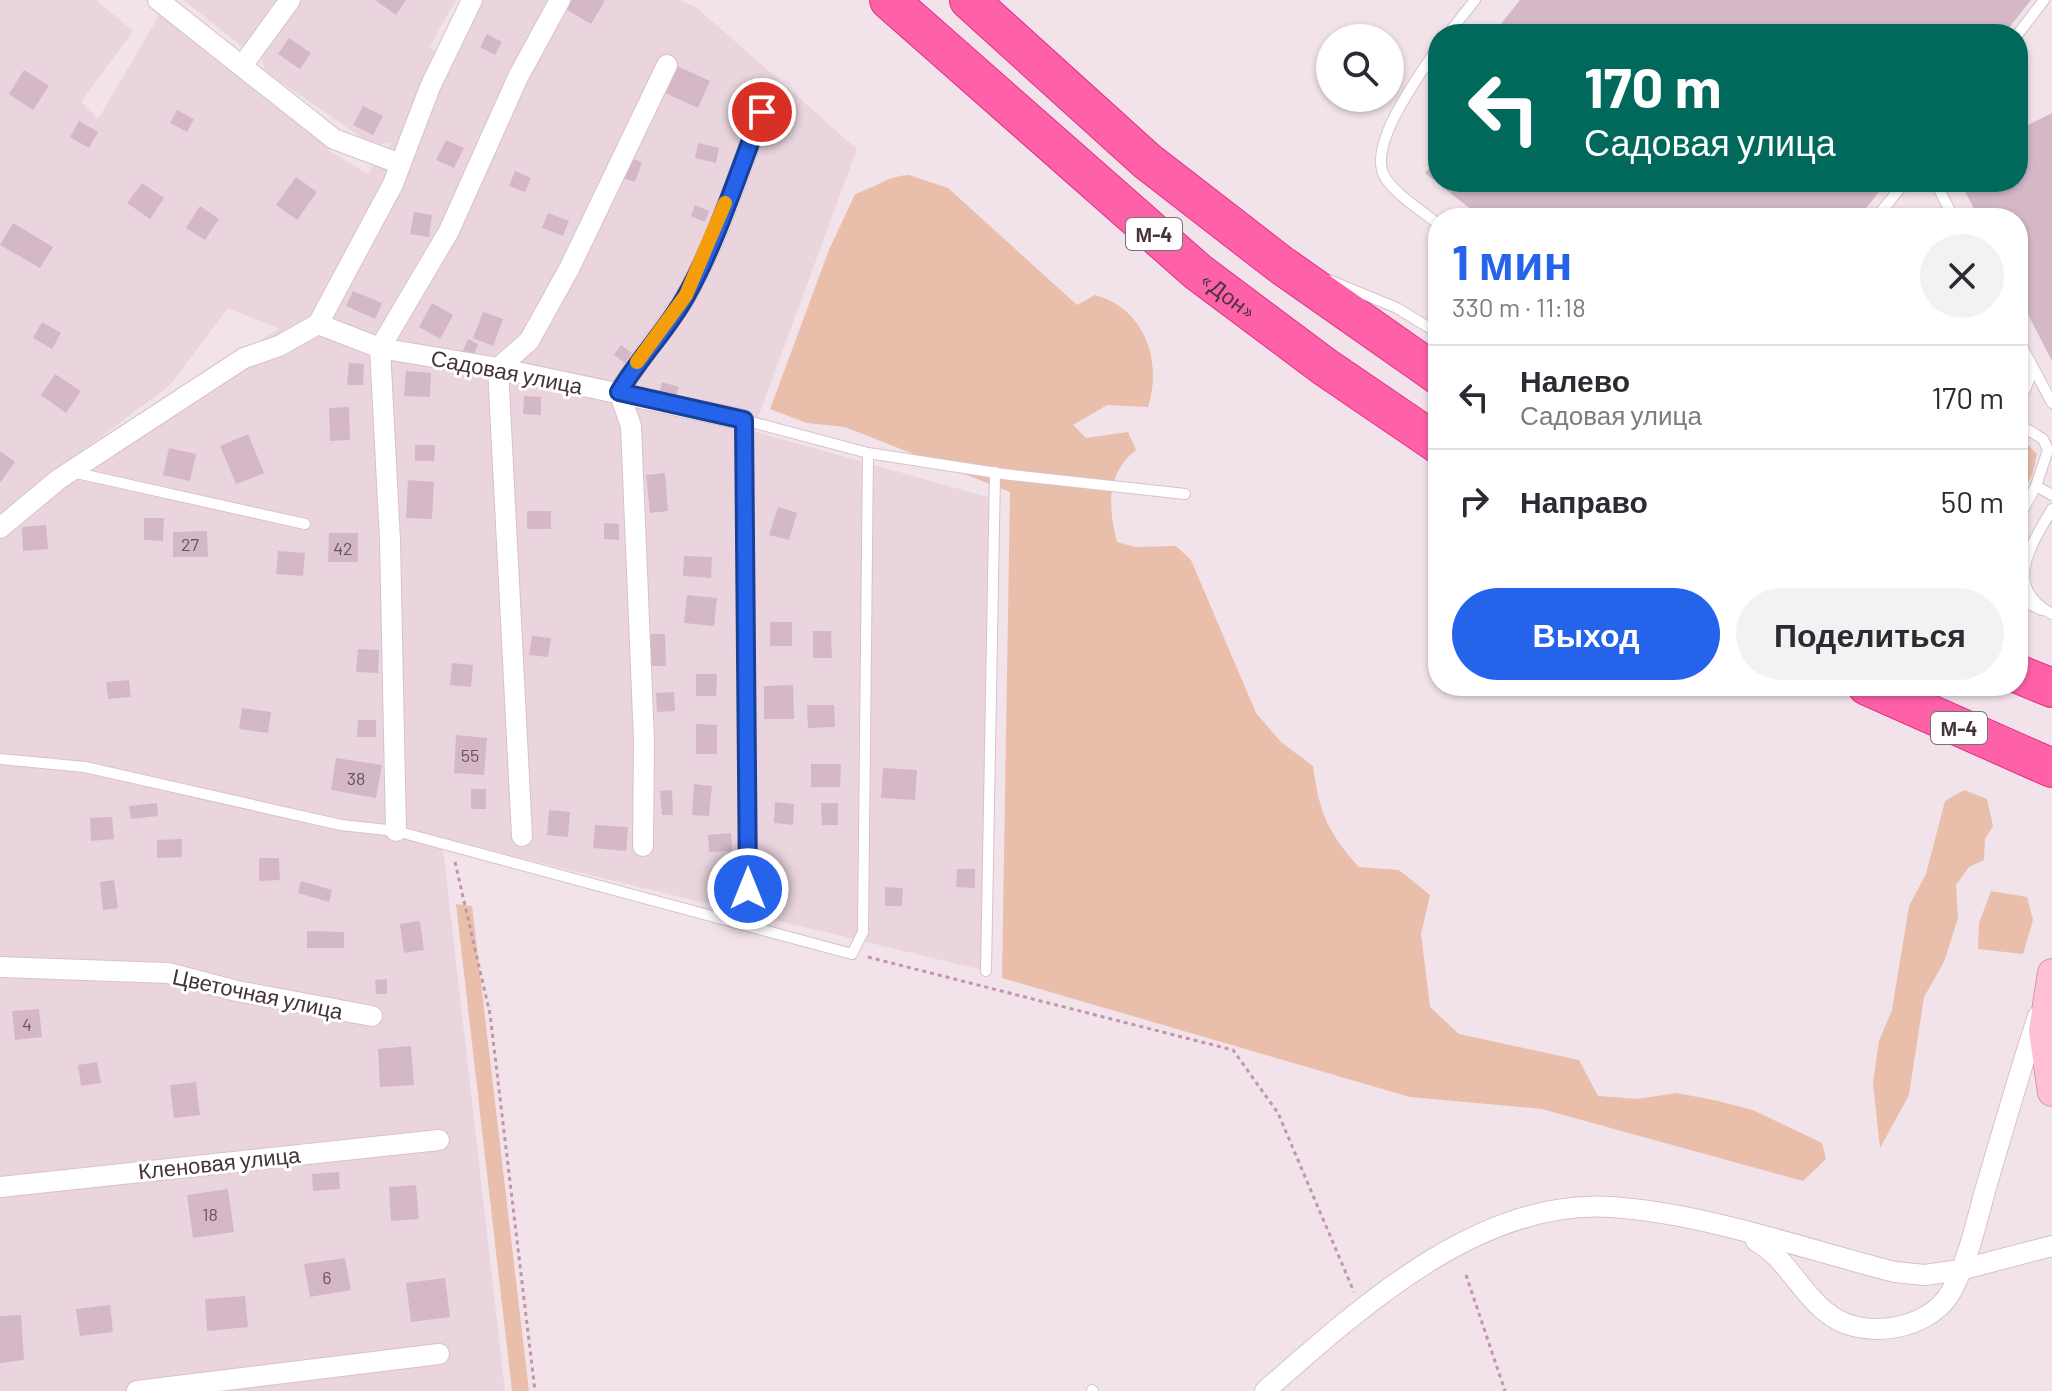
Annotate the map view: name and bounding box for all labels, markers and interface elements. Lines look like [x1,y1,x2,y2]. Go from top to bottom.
map controls [1316,24,1404,112]
button: search [1316,24,1404,112]
text: 170 m [1584,52,1721,119]
icon: left [1452,56,1556,160]
pin [728,78,796,146]
icon: arrive [740,90,784,134]
text: Садовая улица [1584,120,1836,163]
road number: М-4 [1126,218,1182,250]
text: 1 мин [1452,232,1573,290]
button: close [1920,234,2004,318]
street label: «Дон» [1196,266,1262,324]
text: 330 m · 11:18 [1452,291,1586,322]
street label: Садовая улица [429,344,586,400]
text: Налево [1520,362,1630,398]
icon: left [1452,375,1496,419]
text: 170 m [1932,379,2004,415]
text: Садовая улица [1520,399,1702,430]
icon: right [1452,479,1496,523]
text: Направо [1520,483,1648,519]
text: 50 m [1941,483,2004,519]
house number: 27 [181,533,200,555]
house number: 42 [333,537,353,559]
button: Выход [1452,588,1720,680]
button: Поделиться [1736,588,2004,680]
road number: М-4 [1931,712,1987,744]
house number: 55 [461,744,479,766]
house number: 38 [347,767,365,789]
position arrow [706,847,790,931]
street label: Цветочная улица [170,962,346,1025]
house number: 4 [22,1013,32,1035]
street label: Кленовая улица [137,1140,302,1184]
house number: 18 [202,1203,218,1225]
house number: 6 [322,1266,332,1288]

